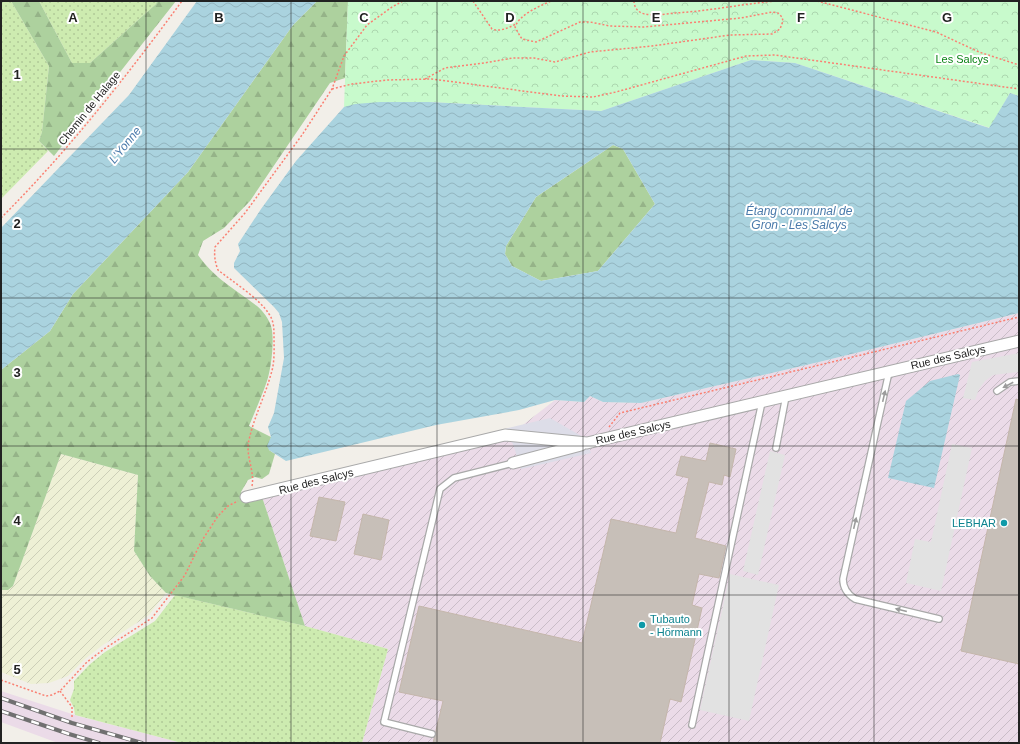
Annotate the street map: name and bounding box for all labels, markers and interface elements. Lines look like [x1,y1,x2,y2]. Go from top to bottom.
text: A [68,10,78,25]
text: B [214,10,224,25]
text: C [359,10,369,25]
text: D [505,10,515,25]
text: E [652,10,661,25]
text: F [797,10,805,25]
text: G [942,10,952,25]
park label: Les Salcys [935,53,989,65]
text: 1 [13,67,21,82]
street label: Chemin de Halage [56,69,122,147]
water label: L'Yonne [106,124,144,166]
water label: Étang communal de Gron - Les Salcys [746,203,853,232]
text: 2 [13,216,21,231]
street label: Rue des Salcys [909,342,987,371]
text: 3 [13,365,21,380]
one-way arrow [1002,382,1014,388]
one-way arrow [881,390,887,402]
street label: Rue des Salcys [594,417,672,446]
street label: Rue des Salcys [277,466,355,496]
text: 4 [13,513,21,528]
one-way arrow [853,517,859,529]
place label: LEBHAR [952,517,996,529]
marker: LEBHAR [999,518,1009,528]
one-way arrow [895,606,908,612]
place label: Tubauto - Hörmann [650,613,702,638]
marker: Tubauto - Hörmann [637,620,647,630]
text: 5 [13,662,21,677]

